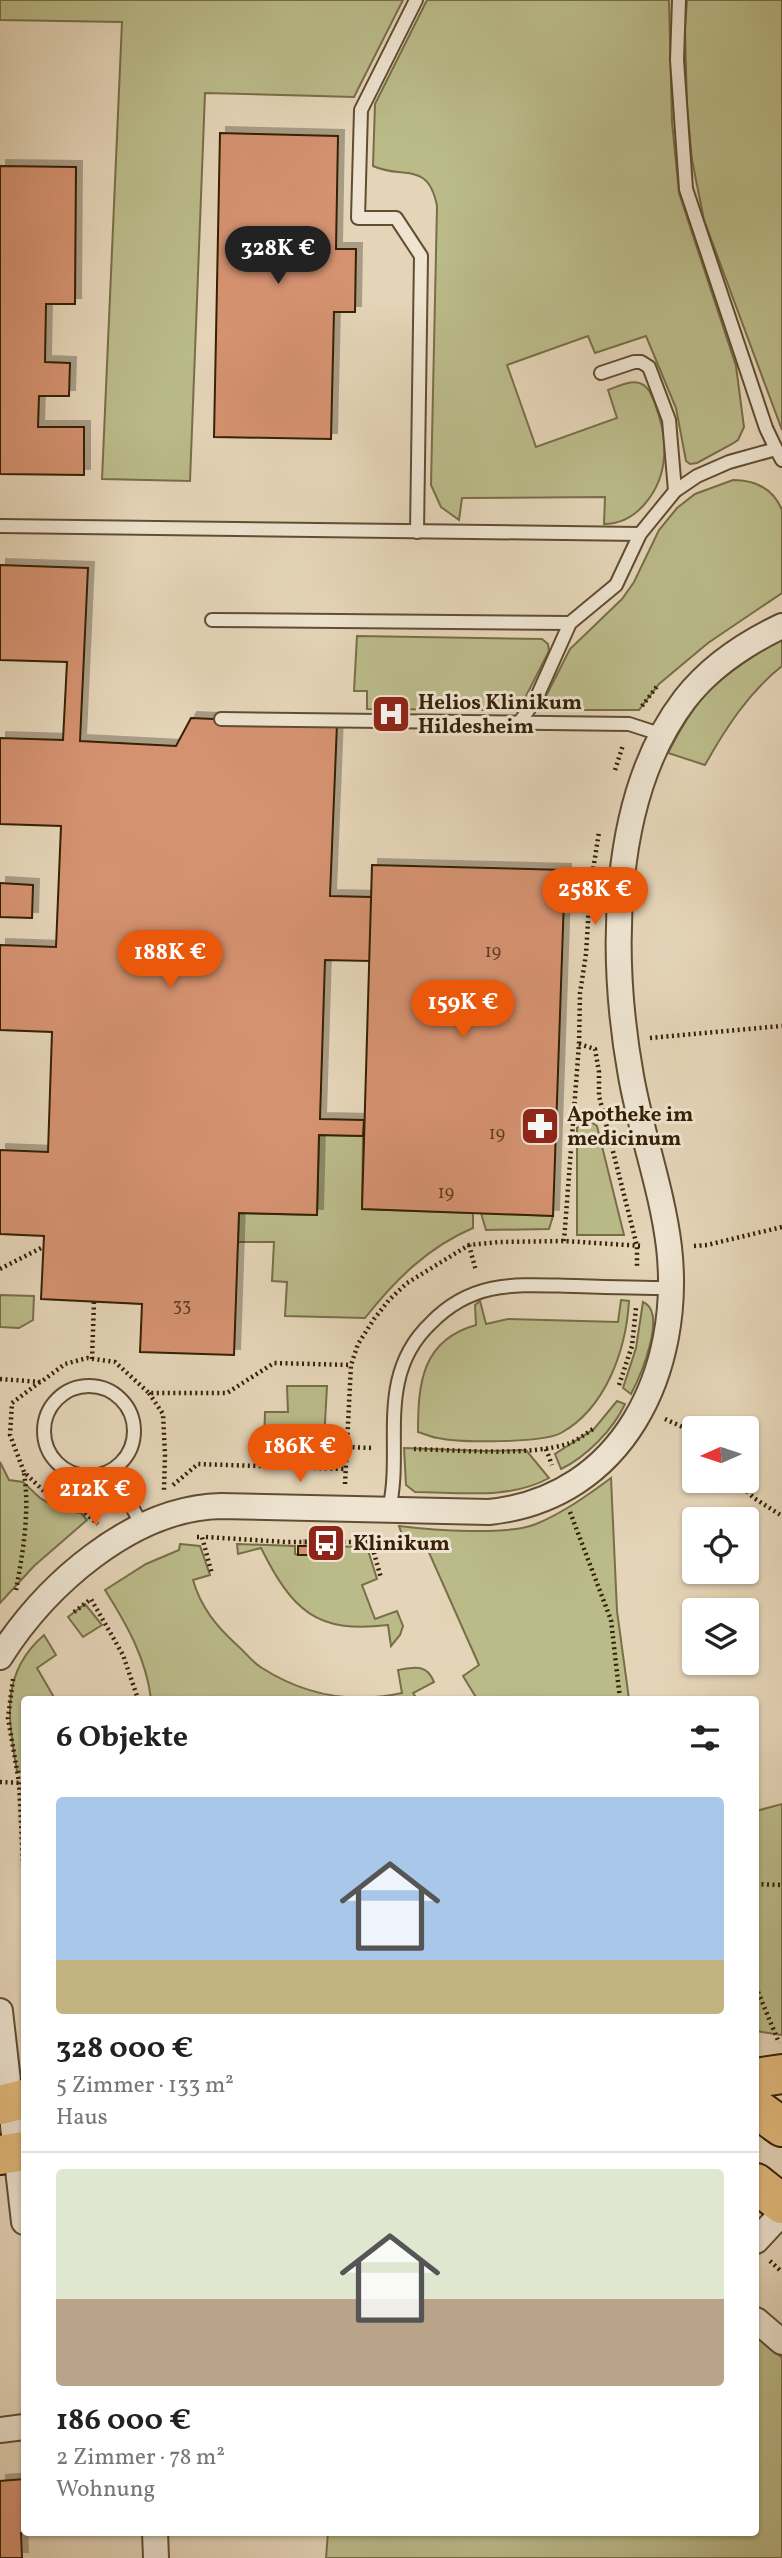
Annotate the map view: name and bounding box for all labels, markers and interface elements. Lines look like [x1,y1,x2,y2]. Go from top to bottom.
pin: 328K € [221,226,335,286]
text: 328K € [241,233,315,265]
place label: Helios Klinikum Hildesheim [418,689,582,742]
hospital icon: Helios Klinikum Hildesheim [370,693,412,735]
pin: 258K € [538,867,652,927]
text: 258K € [558,874,632,906]
pin: 188K € [113,930,227,990]
text: 188K € [134,937,206,969]
house number: 19 [485,940,501,965]
pin: 159K € [406,981,520,1040]
text: 159K € [428,987,499,1019]
place label: Apotheke im medicinum [567,1101,693,1154]
pharmacy icon: Apotheke im medicinum [519,1105,561,1147]
house number: 19 [489,1122,505,1147]
house number: 19 [438,1181,454,1206]
house number: 33 [173,1294,191,1319]
north arrow [682,1416,760,1493]
map controls [682,1416,759,1675]
pin: 186K € [243,1424,357,1484]
text: 186K € [264,1431,336,1463]
pin: 212K € [38,1468,152,1527]
text: 212K € [59,1474,131,1506]
button: locate [682,1507,759,1584]
bus stop icon: Klinikum [305,1522,347,1564]
place label: Klinikum [353,1530,450,1559]
button: layers [682,1598,759,1675]
text: 6 Objekte [56,1717,188,1759]
icon: filters [686,1719,724,1757]
icon: home [327,1843,453,1969]
text: 328 000 € [56,2028,193,2070]
text: 5 Zimmer · 133 m² [56,2070,234,2102]
text: Haus [56,2102,108,2134]
icon: home [327,2215,453,2341]
text: 186 000 € [56,2400,191,2442]
text: 2 Zimmer · 78 m² [56,2442,225,2474]
text: Wohnung [56,2474,155,2506]

